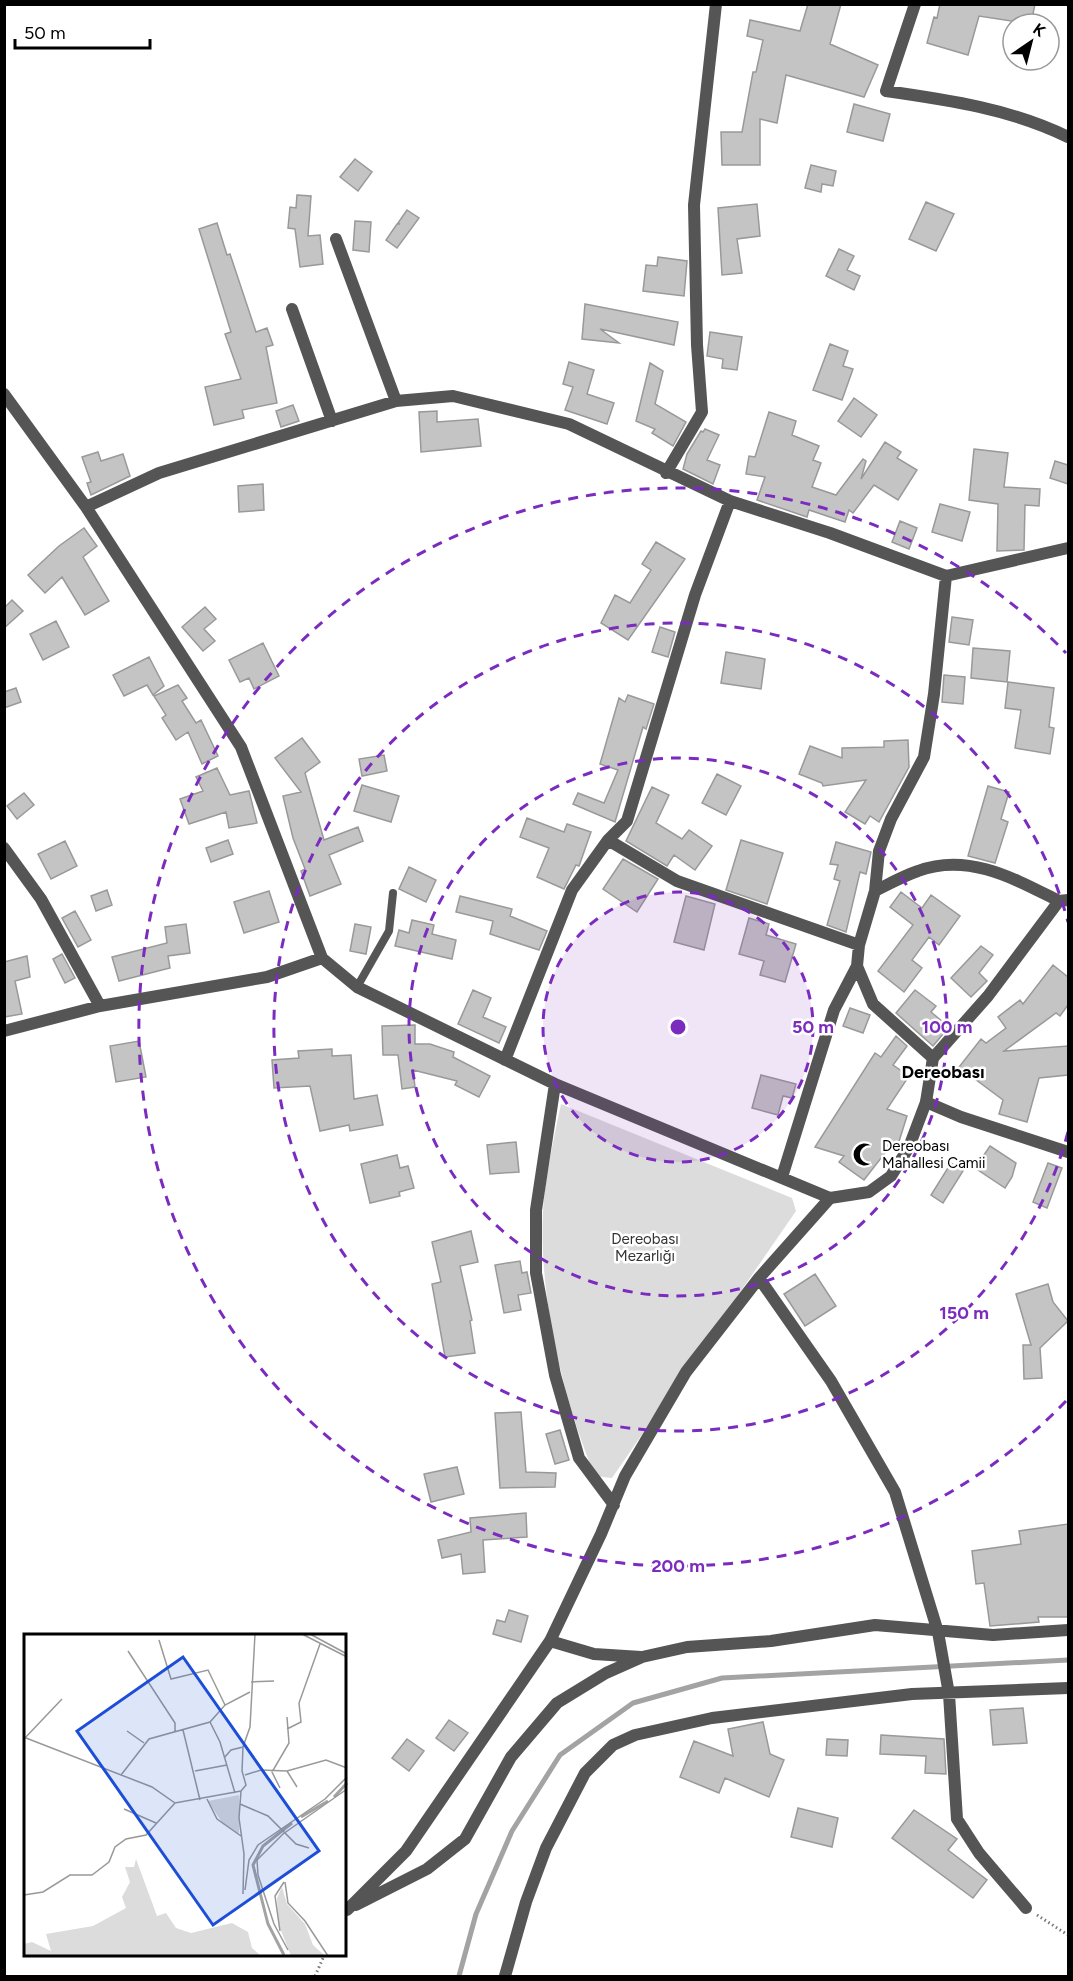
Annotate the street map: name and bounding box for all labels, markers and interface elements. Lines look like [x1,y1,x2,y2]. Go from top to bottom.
scale bar [15,12,150,50]
north arrow [1001,12,1061,72]
text: K [1030,19,1049,41]
text: 50 m [24,22,66,44]
text: 50 m [792,1016,834,1038]
text: 100 m [922,1016,972,1038]
centre of rings [668,1017,688,1037]
district label: Dereobası [901,1061,985,1083]
place label: Dereobası Mahallesi Camii [882,1137,986,1172]
mosque icon: Dereobası Mahallesi Camii [851,1142,877,1168]
park label: Dereobası Mezarlığı [611,1230,679,1265]
text: 150 m [939,1302,989,1324]
text: 200 m [651,1555,705,1577]
inset map [24,1634,346,1957]

